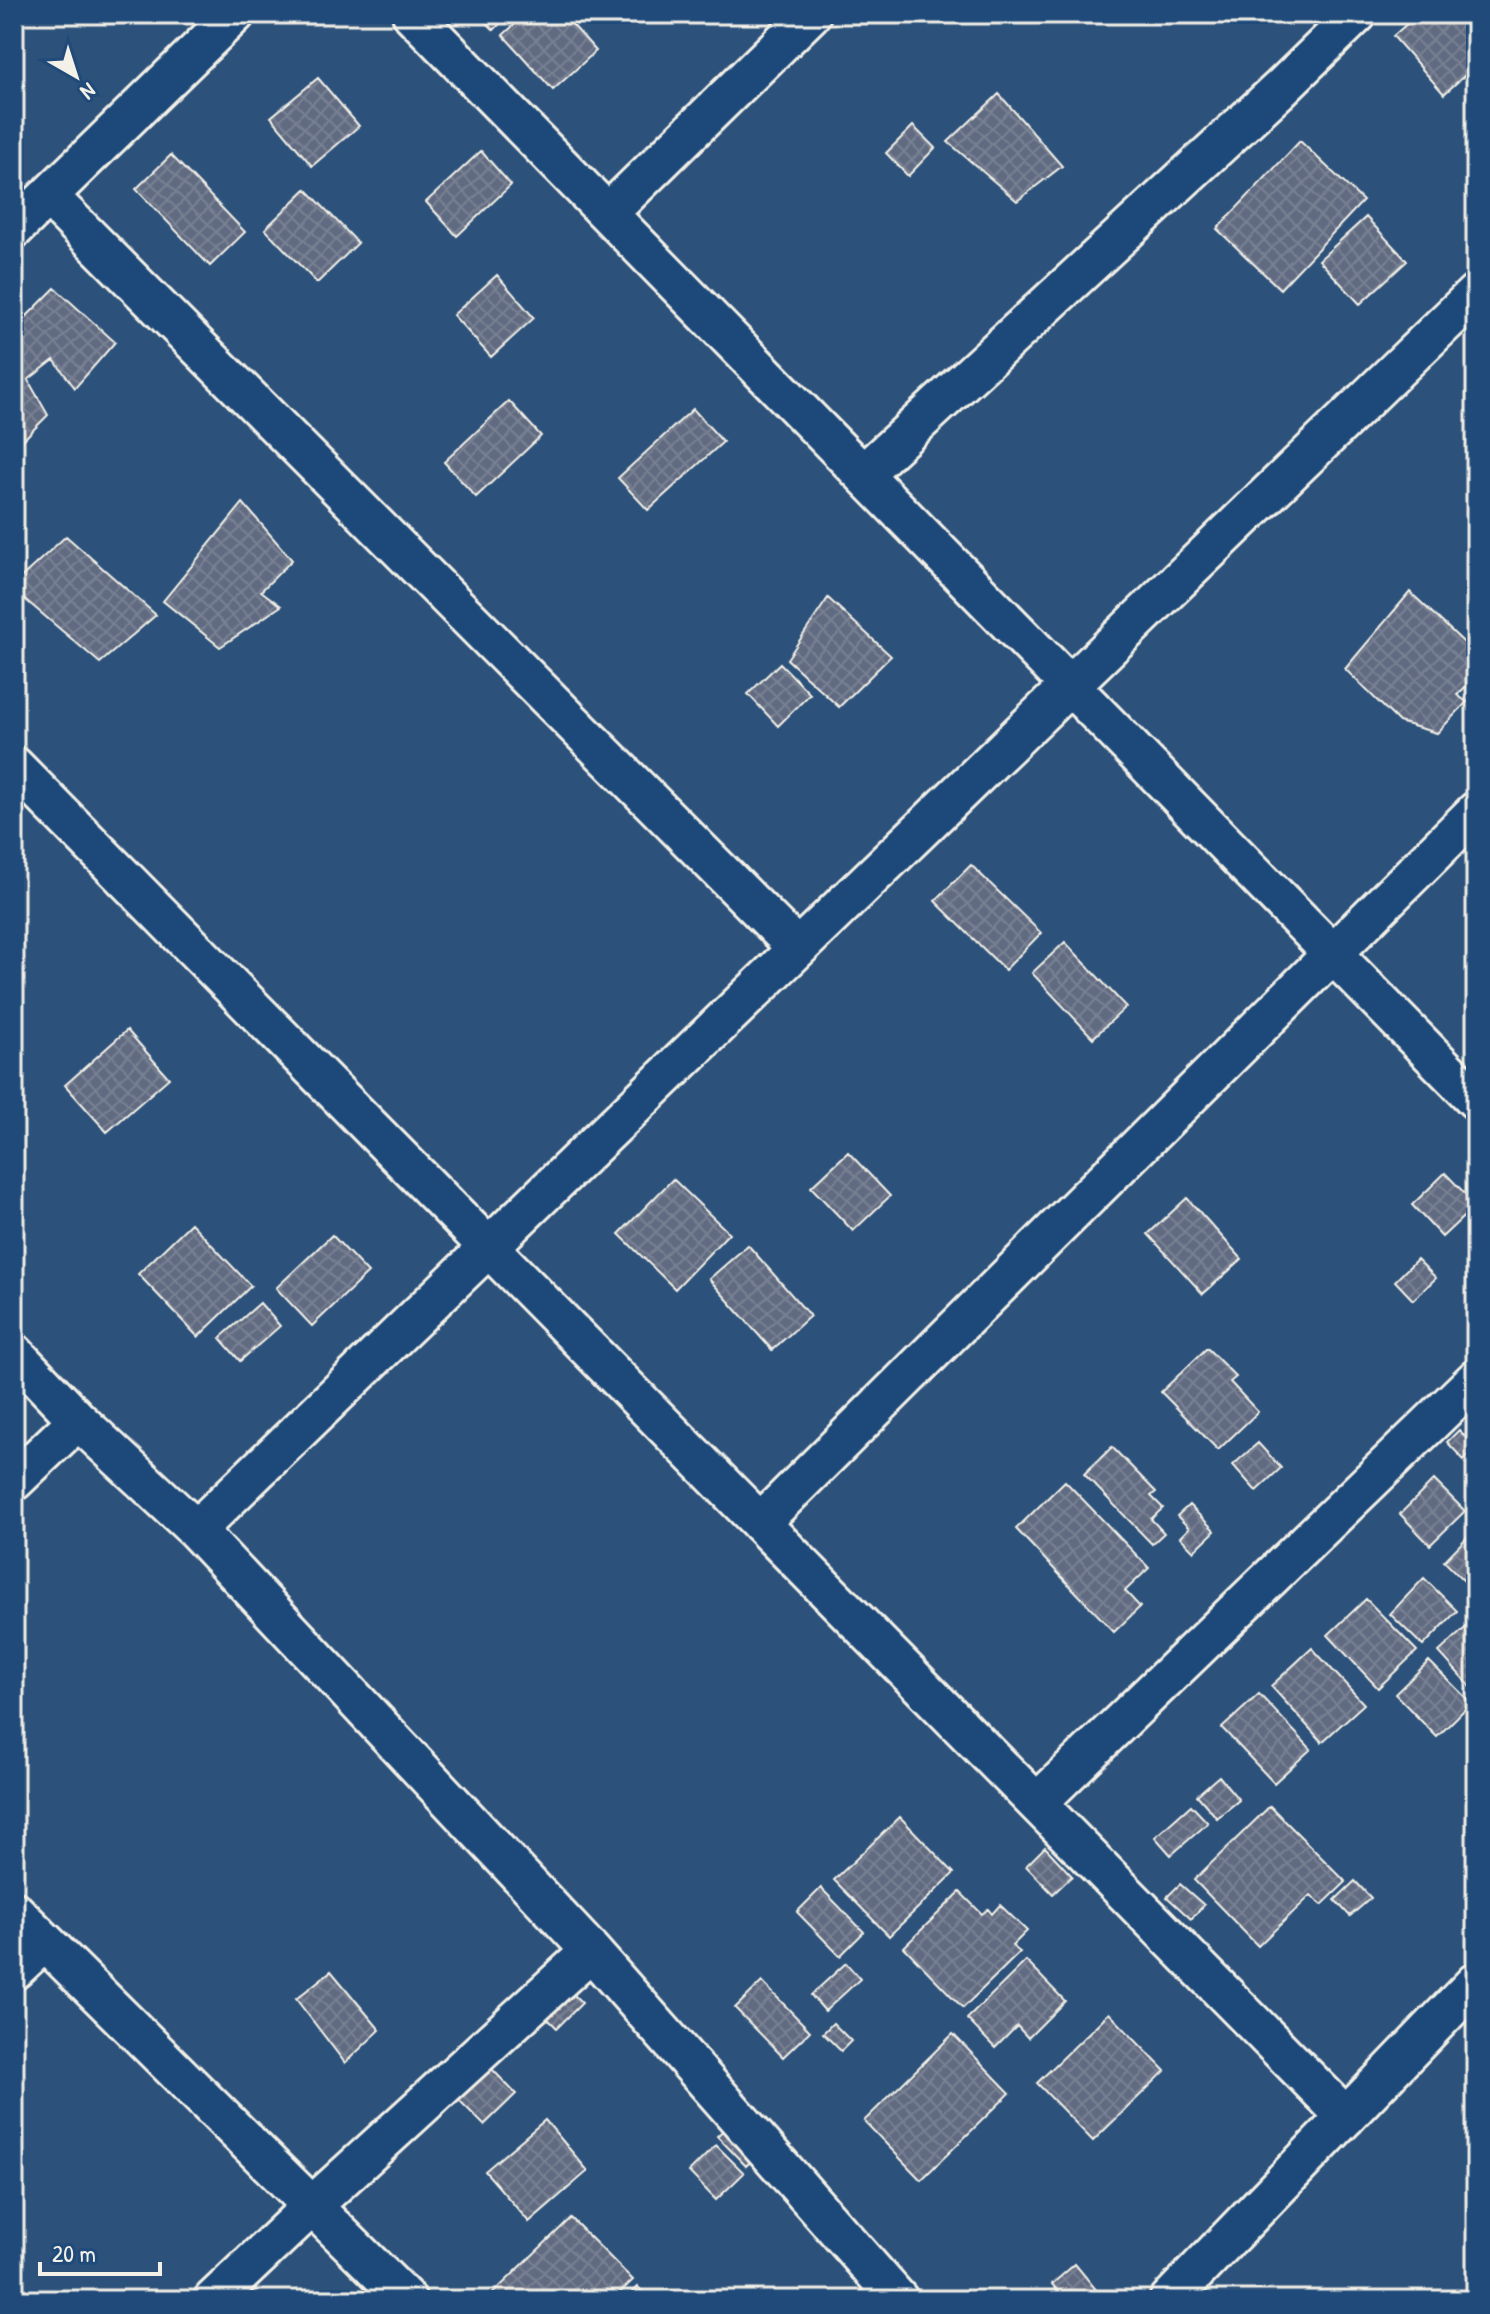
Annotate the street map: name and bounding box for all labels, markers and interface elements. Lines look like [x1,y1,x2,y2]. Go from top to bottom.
north arrow [36,36,116,116]
text: N [74,76,103,107]
scale bar [40,2226,160,2276]
text: 20 m [52,2237,96,2269]

